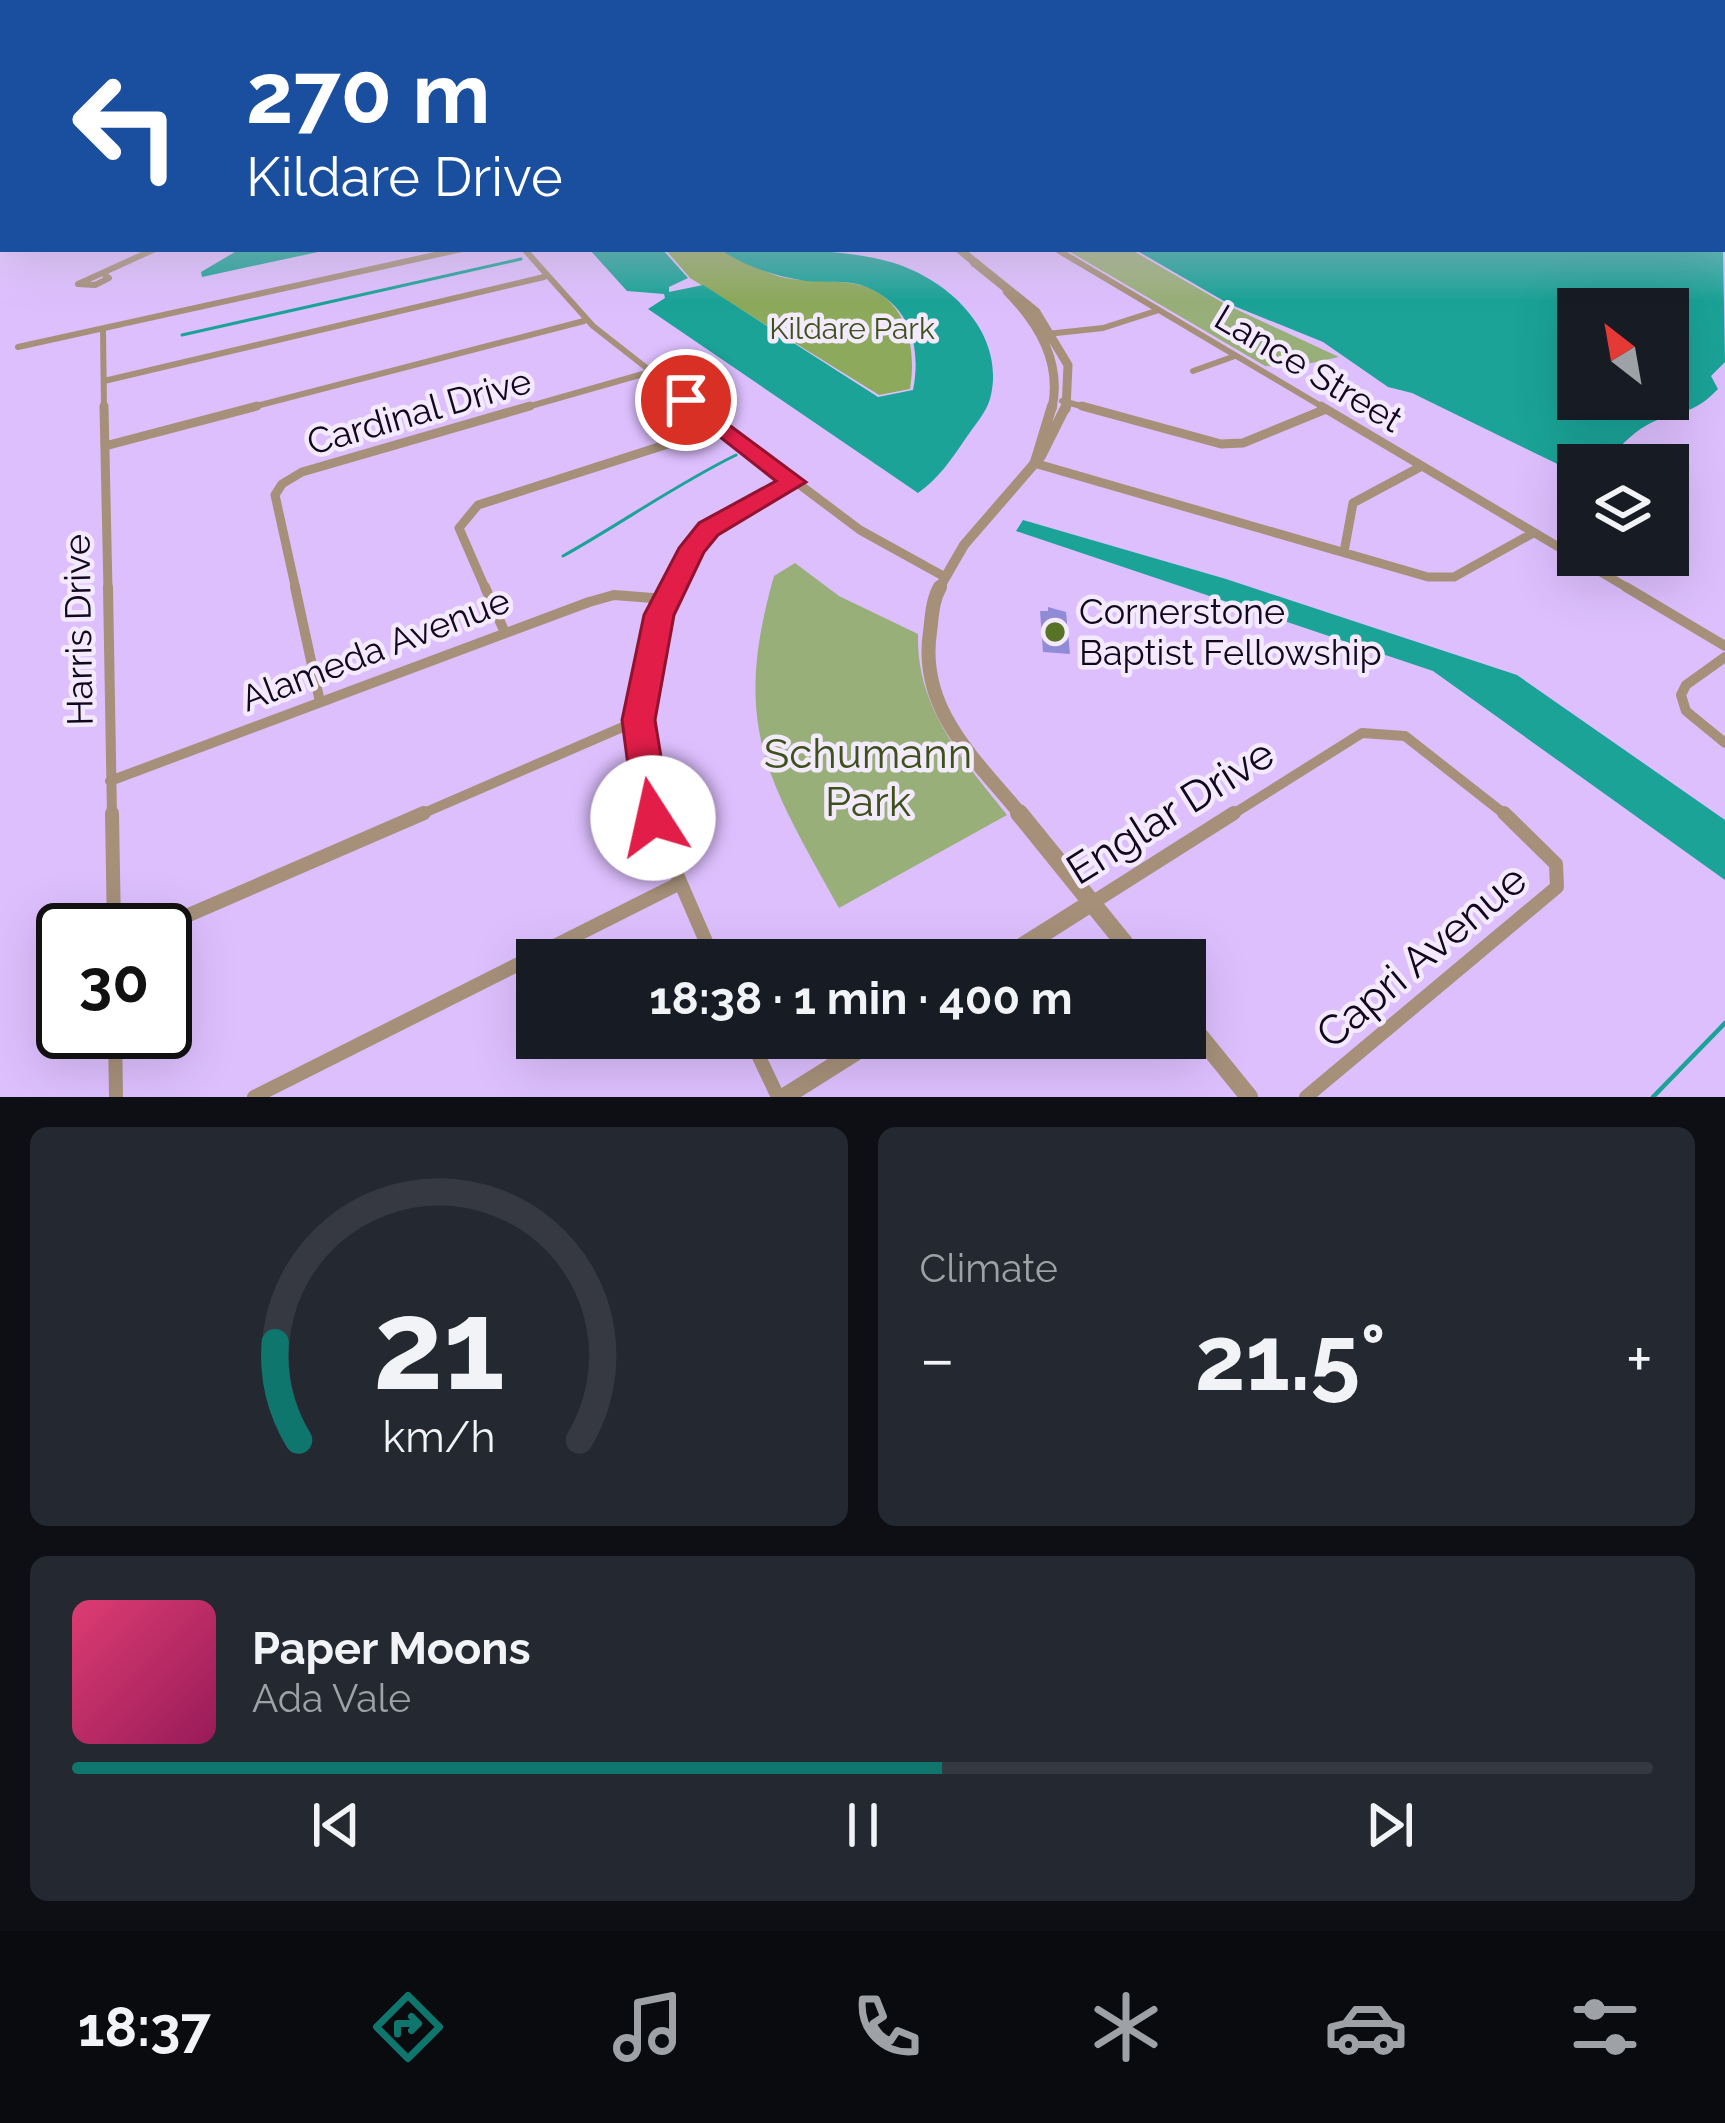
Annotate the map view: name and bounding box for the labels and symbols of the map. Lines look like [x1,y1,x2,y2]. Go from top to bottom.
north arrow [1557,288,1689,420]
street label: Lance Street [1208,296,1410,440]
park label: Kildare Park [769,311,935,346]
pin [635,349,737,451]
street label: Cardinal Drive [302,359,536,463]
street label: Harris Drive [55,534,101,726]
street label: Alameda Avenue [235,578,515,720]
place label: Cornerstone Baptist Fellowship [1079,590,1382,673]
marker: Cornerstone Baptist Fellowship [1042,619,1068,645]
street label: Englar Drive [1058,728,1283,894]
park label: Schumann Park [764,729,972,826]
position arrow [590,755,716,881]
street label: Capri Avenue [1307,855,1536,1058]
speed limit sign: 30 [36,903,192,1059]

